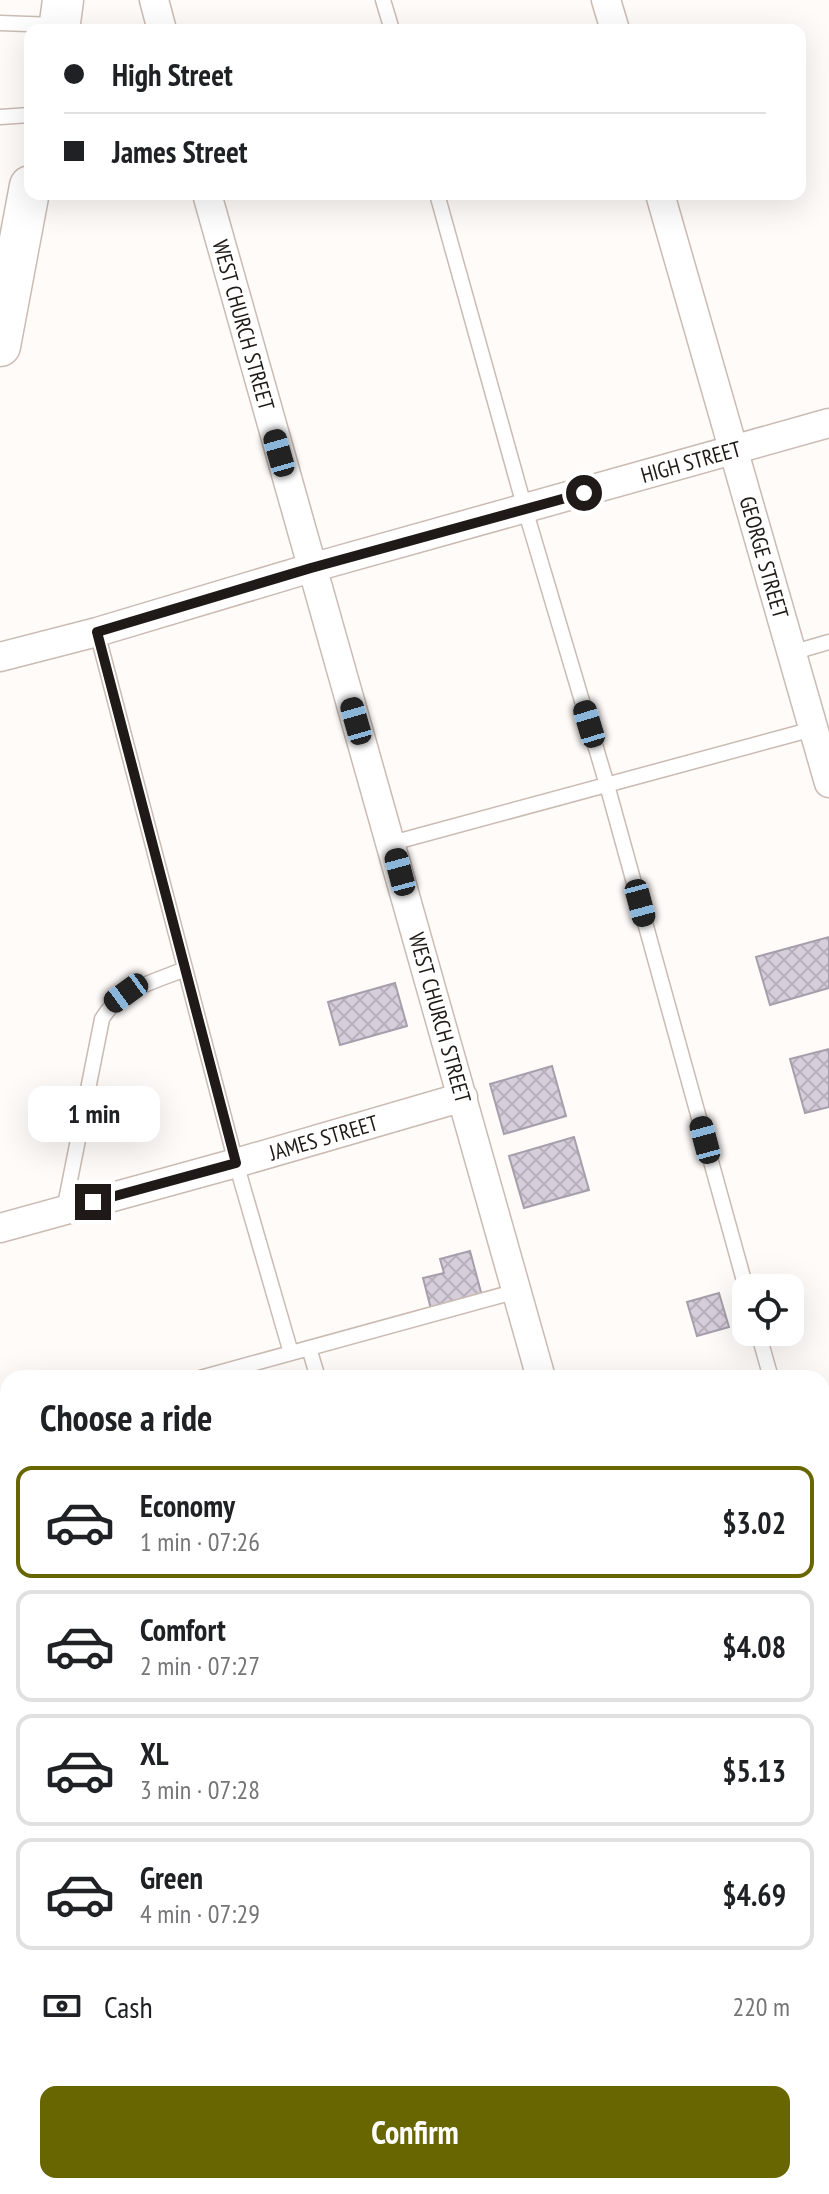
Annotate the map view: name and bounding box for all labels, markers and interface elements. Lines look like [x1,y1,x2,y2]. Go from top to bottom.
text: High Street [112,55,233,94]
text: James Street [112,132,248,171]
street label: WEST CHURCH STREET [206,237,281,414]
car [261,427,297,479]
street label: HIGH STREET [638,434,744,489]
route start [566,475,602,511]
street label: GEORGE STREET [733,493,795,622]
car [338,695,374,747]
car [571,698,607,750]
car [382,846,418,898]
car [622,877,658,929]
street label: WEST CHURCH STREET [403,929,478,1106]
car [100,969,152,1017]
callout: 1 min [27,1086,159,1142]
text: 1 min [68,1097,120,1130]
street label: JAMES STREET [265,1108,381,1167]
car [687,1114,723,1166]
route end [75,1184,111,1220]
map controls [732,1274,804,1346]
button: locate [732,1274,804,1346]
text: Choose a ride [40,1394,212,1441]
icon: car [44,1486,116,1558]
text: Economy [140,1486,235,1525]
text: $3.02 [722,1503,786,1542]
text: 1 min · 07:26 [140,1525,260,1558]
icon: car [44,1610,116,1682]
text: Comfort [140,1610,226,1649]
text: $4.08 [722,1627,786,1666]
text: 2 min · 07:27 [140,1649,260,1682]
icon: car [44,1734,116,1806]
text: XL [140,1734,169,1773]
text: $5.13 [722,1751,786,1790]
text: 3 min · 07:28 [140,1773,260,1806]
icon: car [44,1858,116,1930]
text: Green [140,1858,203,1897]
text: $4.69 [722,1875,786,1914]
text: 4 min · 07:29 [140,1897,260,1930]
icon: cash [40,1984,84,2028]
text: Cash [104,1987,153,2026]
text: 220 m [732,1990,790,2023]
button: Confirm [40,2086,790,2178]

